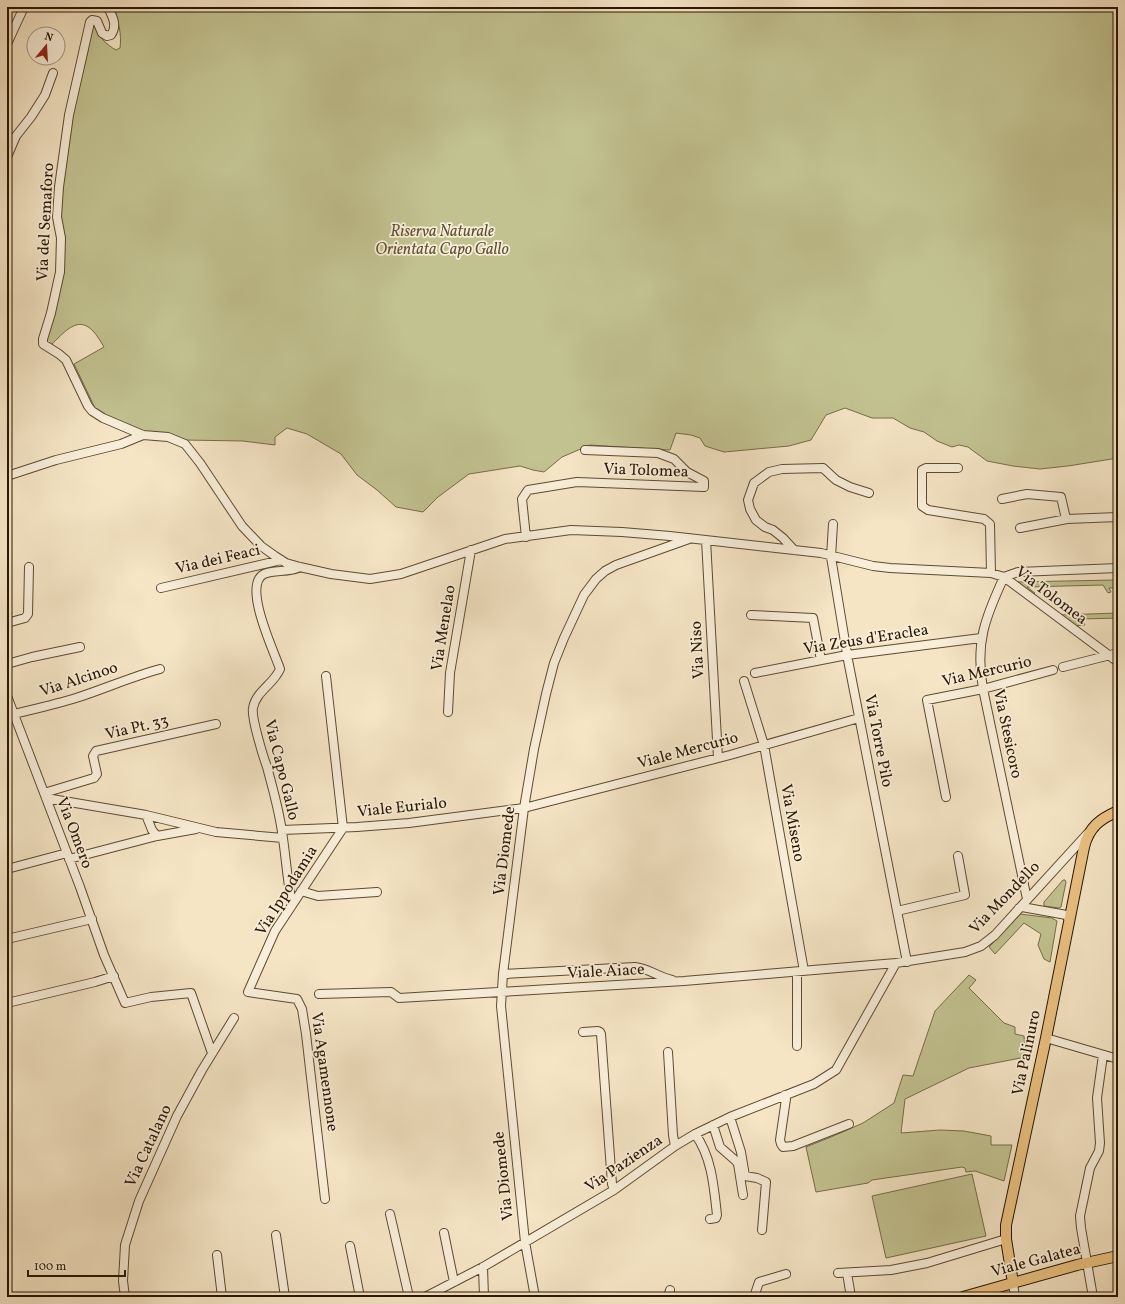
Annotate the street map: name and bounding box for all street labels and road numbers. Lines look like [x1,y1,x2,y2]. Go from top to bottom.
street label: Via del Semaforo [32,162,60,282]
street label: Via Tolomea [603,459,689,483]
street label: Via dei Feaci [173,540,263,580]
street label: Via Tolomea [1010,562,1092,630]
street label: Via Menelao [426,583,462,673]
street label: Via Zeus d'Eraclea [802,619,930,661]
street label: Via Niso [685,620,711,680]
street label: Via Mercurio [940,651,1034,693]
street label: Via Alcinoo [37,657,121,703]
street label: Via Stesicoro [987,687,1027,781]
street label: Via Torre Pilo [858,693,898,789]
street label: Via Pt. 33 [103,710,171,746]
street label: Via Capo Gallo [258,717,304,823]
street label: Viale Mercurio [635,727,741,775]
street label: Via Miseno [774,782,810,864]
street label: Viale Eurialo [356,792,448,824]
street label: Via Omero [50,794,98,872]
street label: Via Diomede [489,805,521,897]
street label: Via Ippodamia [250,842,324,940]
street label: Via Mondello [965,857,1045,939]
street label: Viale Aiace [567,959,645,985]
street label: Via Palinuro [1007,1008,1047,1098]
street label: Via Agamennone [305,1011,343,1133]
street label: Via Catalano [120,1101,178,1191]
street label: Via Diomede [488,1130,520,1222]
street label: Via Pazienza [581,1130,667,1198]
street label: Viale Galatea [989,1238,1083,1283]

